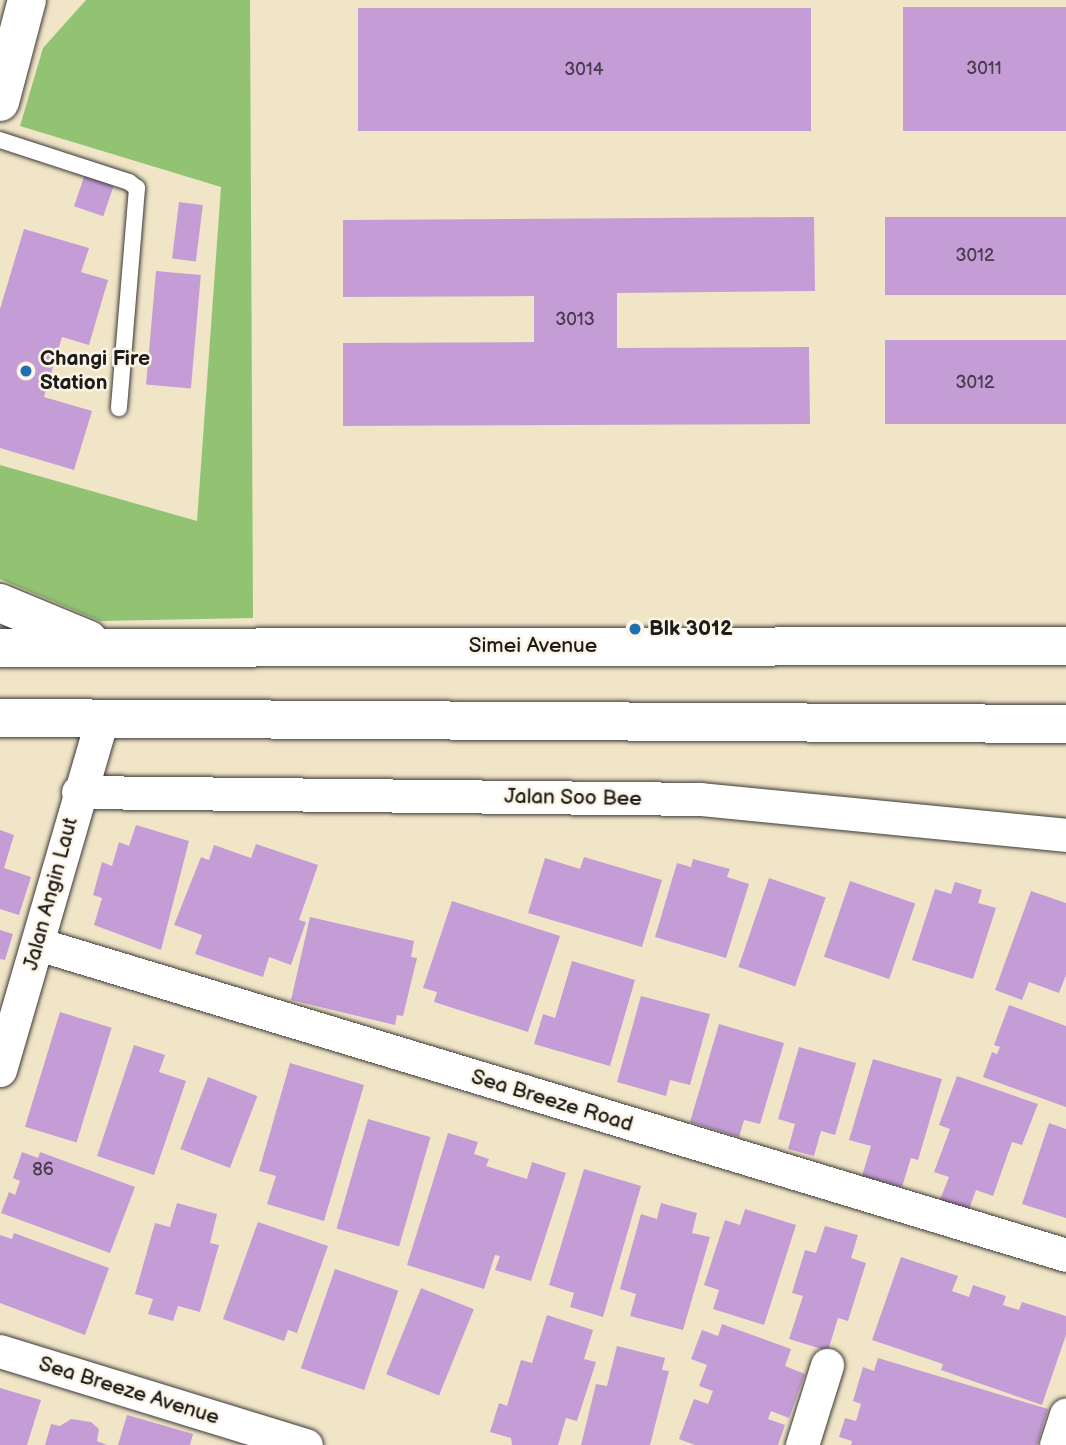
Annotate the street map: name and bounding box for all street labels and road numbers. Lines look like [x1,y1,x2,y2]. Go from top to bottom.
street label: Simei Avenue [469,633,597,659]
street label: Jalan Soo Bee [504,784,642,812]
street label: Jalan Angin Laut [19,815,83,973]
street label: Sea Breeze Road [468,1064,636,1138]
street label: Sea Breeze Avenue [36,1352,222,1430]

